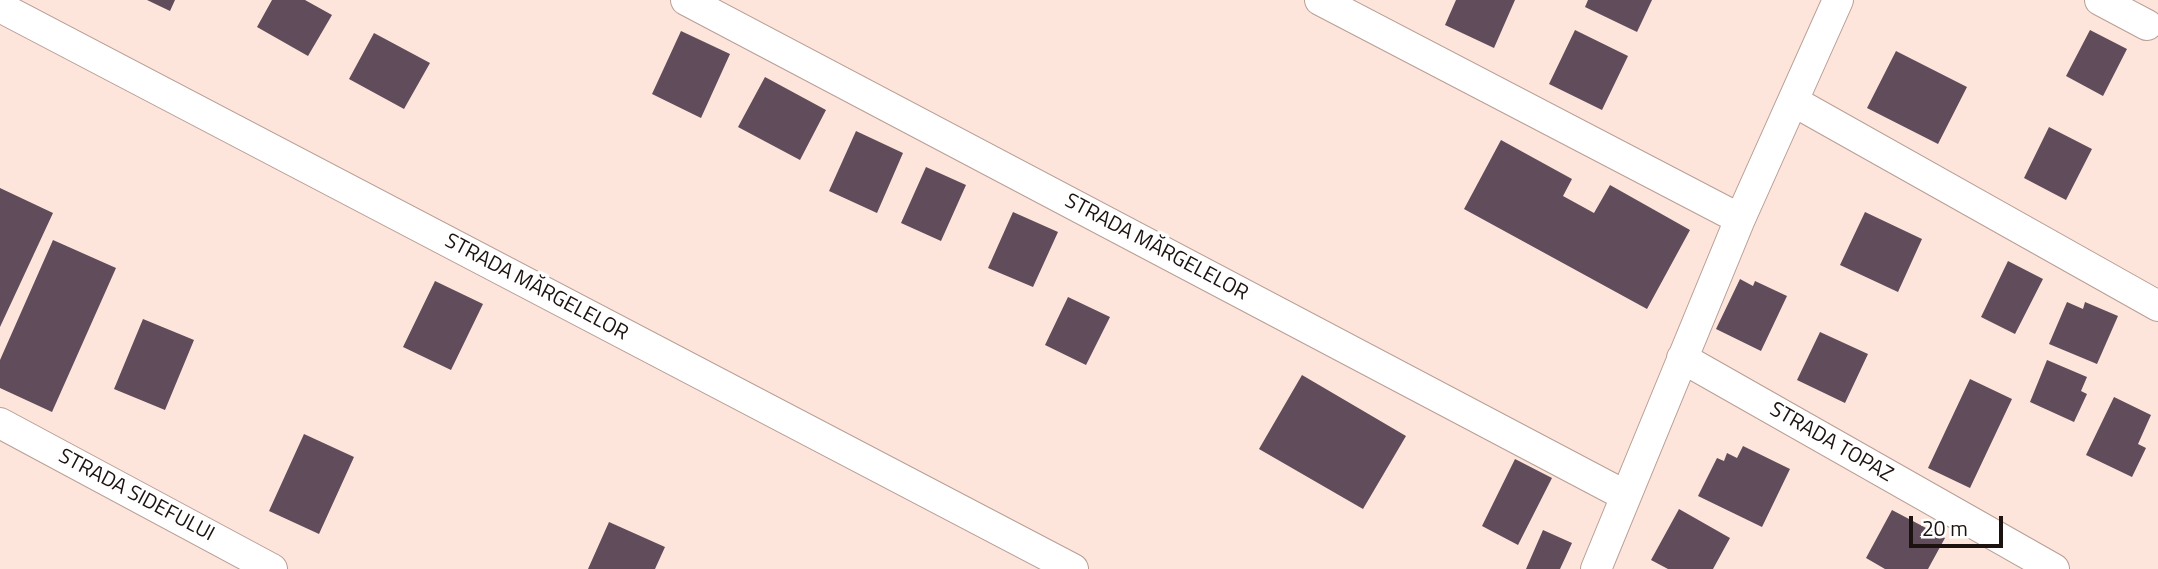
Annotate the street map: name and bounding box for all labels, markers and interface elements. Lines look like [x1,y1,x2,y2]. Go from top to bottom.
street label: STRADA MĂRGELELOR [1060,189,1252,307]
street label: STRADA MĂRGELELOR [440,229,632,347]
street label: STRADA TOPAZ [1765,398,1897,488]
street label: STRADA SIDEFULUI [54,444,218,548]
scale bar [1913,503,2008,546]
text: 20 m [1922,512,1968,544]

